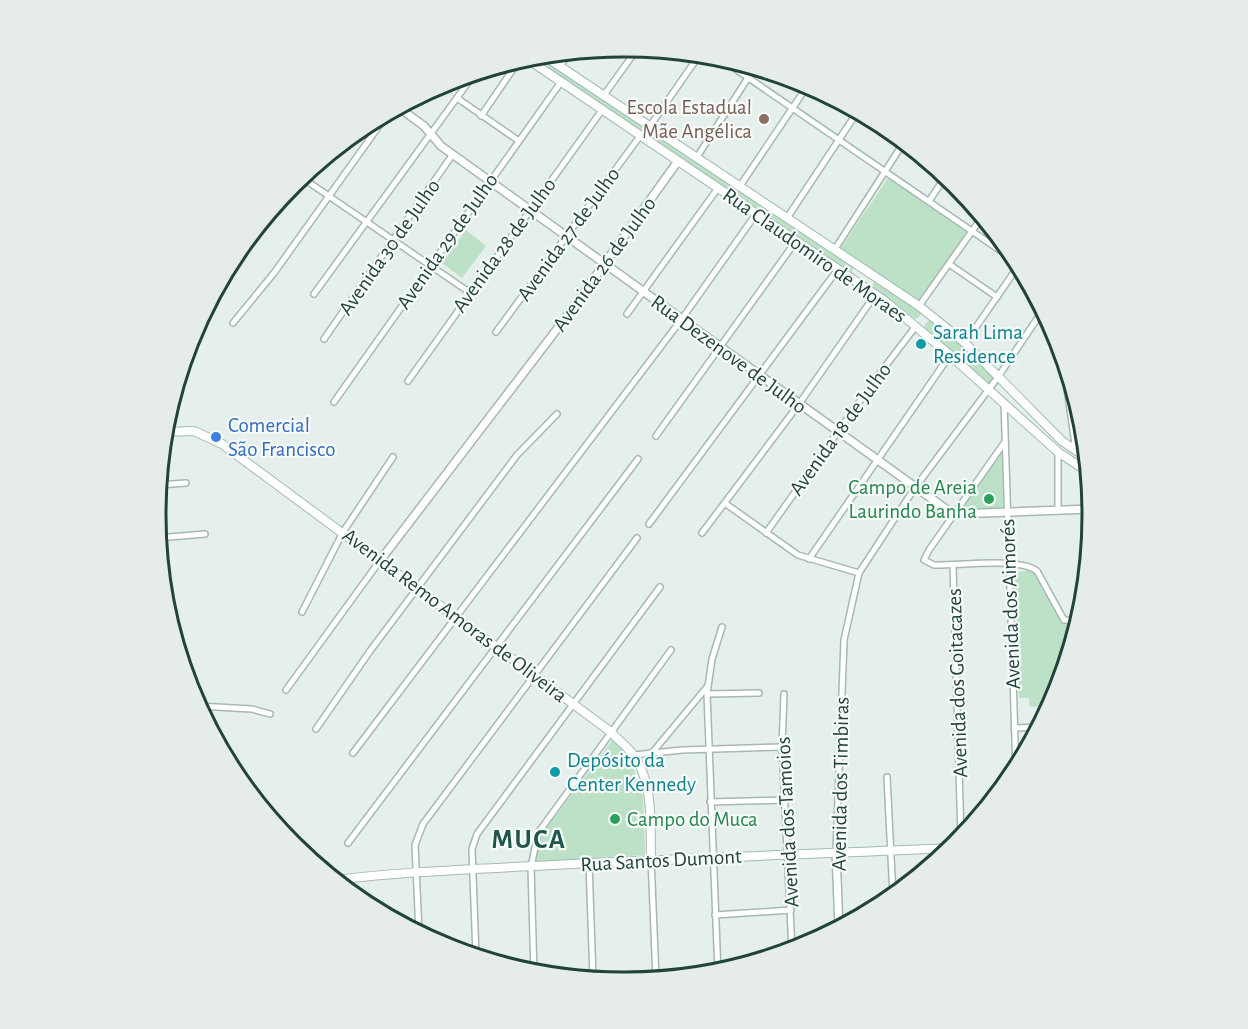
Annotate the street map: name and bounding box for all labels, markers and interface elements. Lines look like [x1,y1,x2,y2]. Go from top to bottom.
place label: Escola Estadual Mãe Angélica [627,97,752,142]
marker: Escola Estadual Mãe Angélica [757,112,771,126]
street label: Avenida 27 de Julho [513,164,624,305]
street label: Avenida 29 de Julho [393,170,502,313]
street label: Avenida 28 de Julho [449,174,560,316]
street label: Avenida 30 de Julho [335,175,444,319]
street label: Rua Claudomiro de Moraes [719,184,910,327]
street label: Avenida 26 de Julho [549,193,660,335]
street label: Rua Dezenove de Julho [647,291,810,418]
place label: Sarah Lima Residence [933,322,1023,367]
marker: Sarah Lima Residence [914,337,928,351]
street label: Avenida 18 de Julho [785,359,895,499]
place label: Comercial São Francisco [228,415,336,460]
marker: Comercial São Francisco [209,430,223,444]
place label: Campo de Areia Laurindo Banha [848,477,977,522]
marker: Campo de Areia Laurindo Banha [982,492,996,506]
street label: Avenida dos Aimorés [997,518,1024,690]
street label: Avenida Remo Amoras de Oliveira [339,524,571,707]
street label: Avenida dos Goitacazes [944,588,971,778]
street label: Avenida dos Timbiras [828,697,853,871]
street label: Avenida dos Tamoios [773,736,802,908]
place label: Depósito da Center Kennedy [567,750,696,795]
marker: Depósito da Center Kennedy [548,765,562,779]
place label: Campo do Muca [627,809,758,830]
marker: Campo do Muca [608,812,622,826]
district label: MUCA [492,826,566,853]
street label: Rua Santos Dumont [580,846,742,875]

